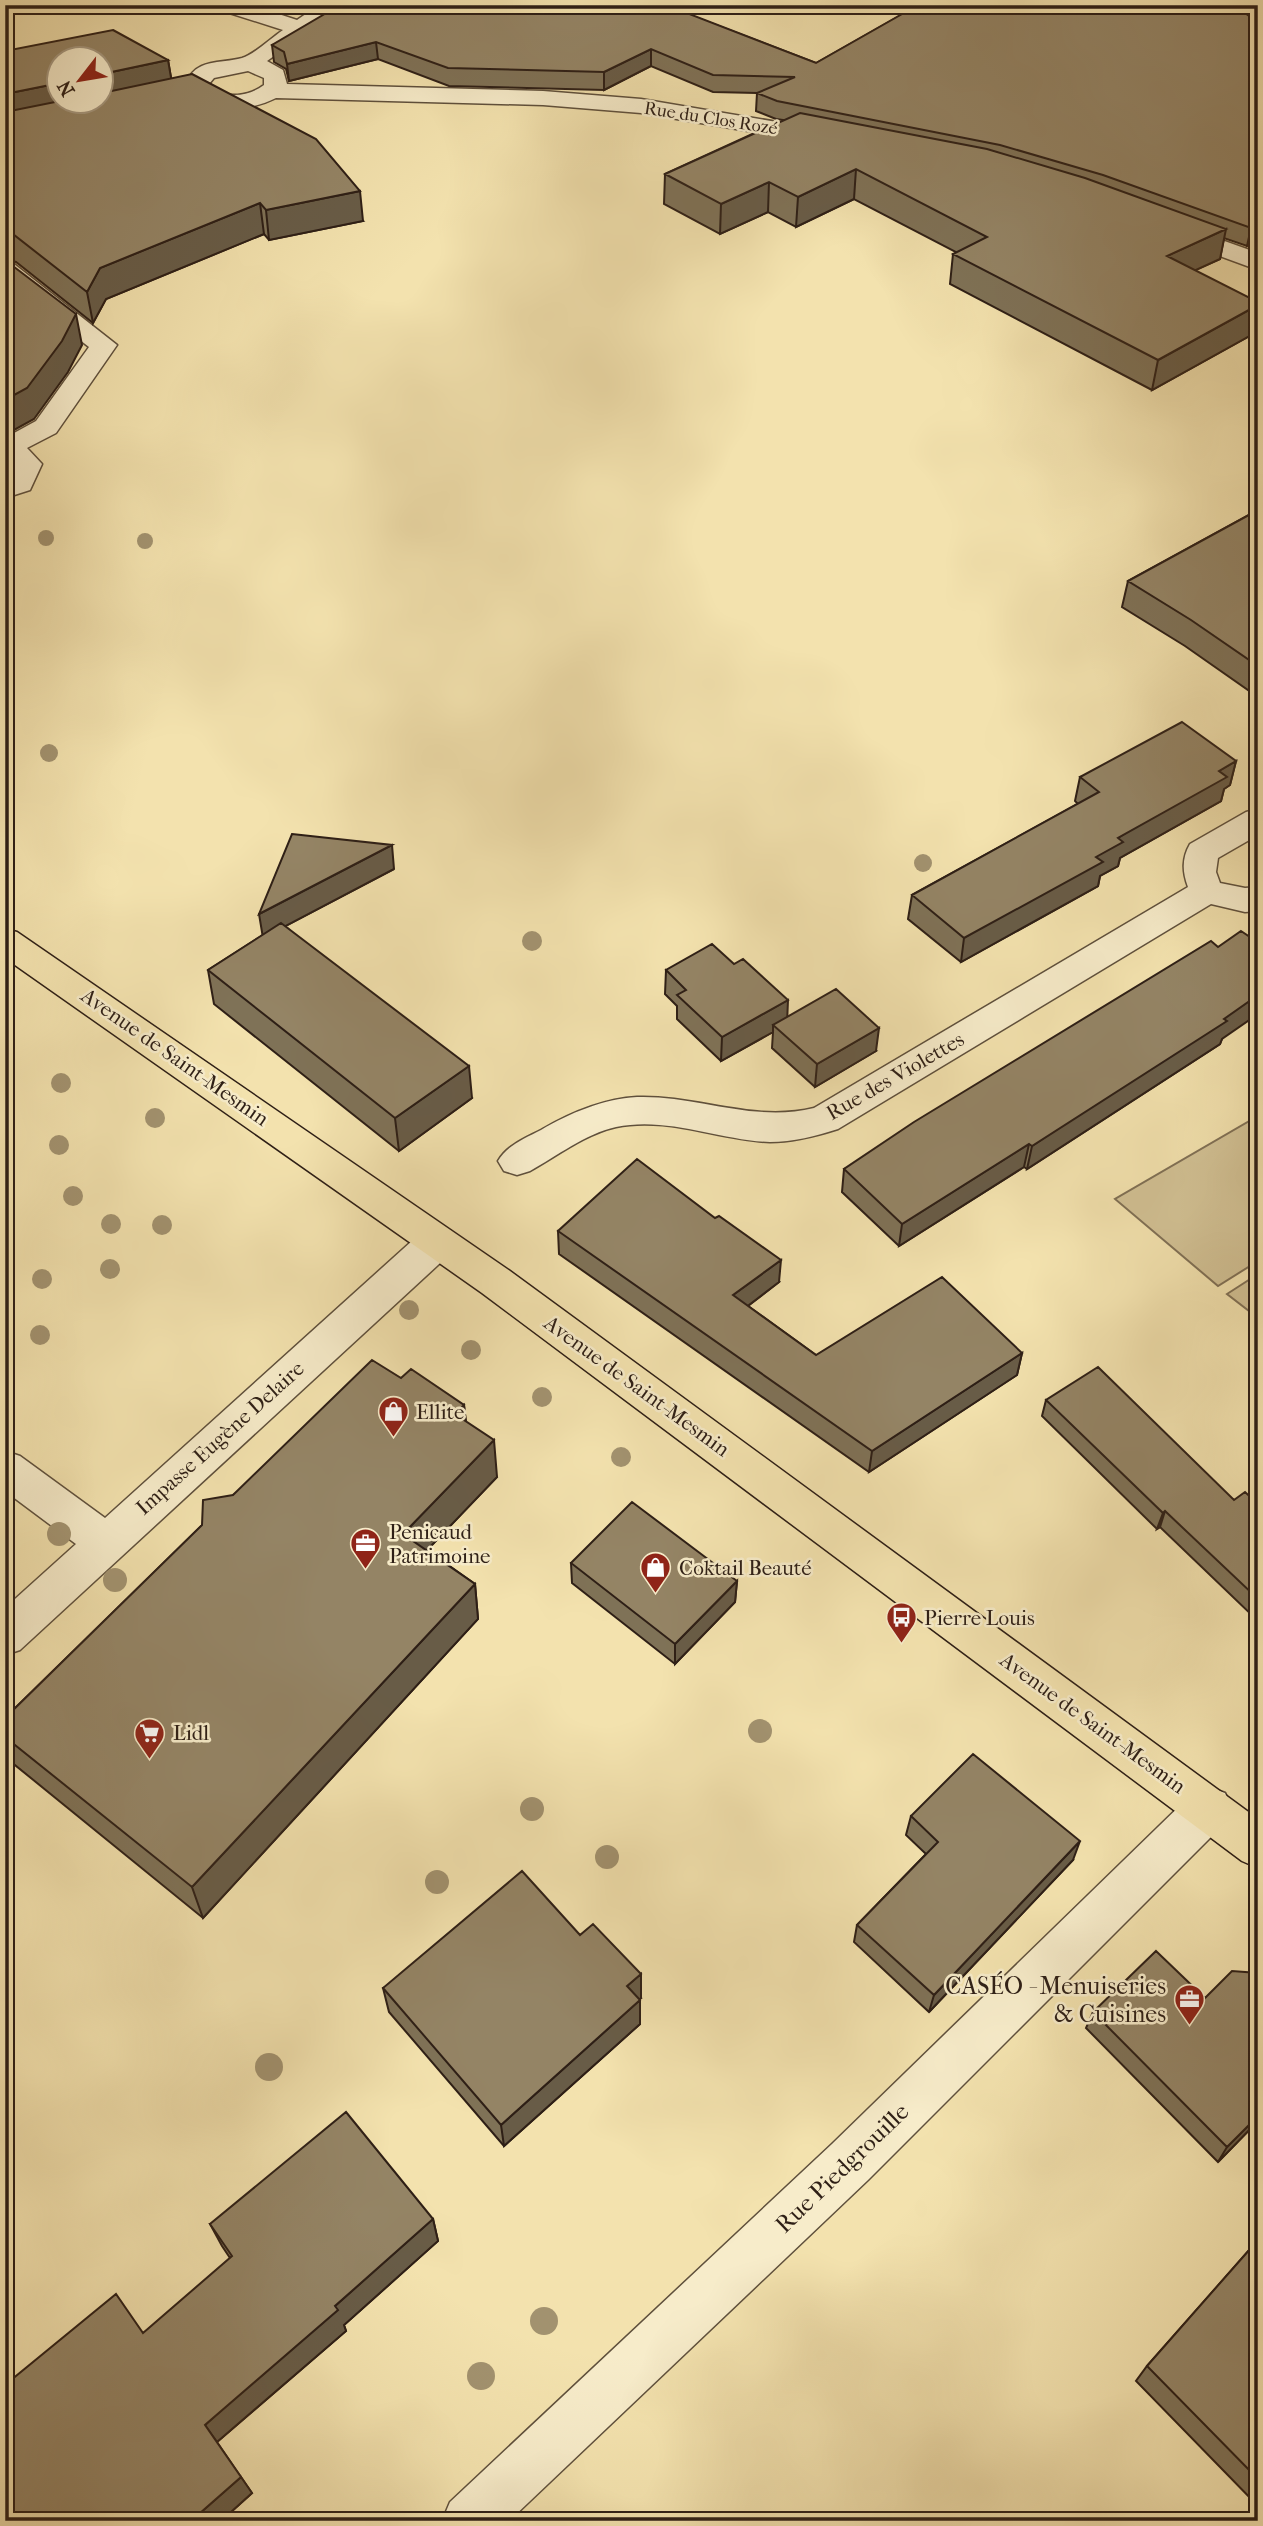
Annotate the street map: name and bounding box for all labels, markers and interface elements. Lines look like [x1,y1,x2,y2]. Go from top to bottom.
north arrow [46,46,116,116]
text: N [53,76,79,100]
street label: Rue du Clos Rozé [643,98,779,139]
street label: Avenue de Saint-Mesmin [76,983,273,1131]
street label: Rue des Violettes [822,1027,968,1125]
street label: Avenue de Saint-Mesmin [539,1310,734,1461]
street label: Impasse Eugène Delaire [131,1356,309,1520]
shop icon: Ellite [376,1395,410,1439]
place label: Ellite [416,1400,464,1424]
place label: Penicaud Patrimoine [389,1520,490,1568]
office icon: Penicaud Patrimoine [349,1527,383,1571]
shop icon: Coktail Beauté [639,1551,673,1595]
place label: Coktail Beauté [679,1556,812,1580]
bus stop icon: Pierre Louis [884,1601,918,1645]
place label: Pierre Louis [924,1606,1035,1630]
street label: Avenue de Saint-Mesmin [995,1647,1190,1798]
supermarket icon: Lidl [133,1716,167,1760]
place label: Lidl [173,1721,209,1745]
place label: CASÉO - Menuiseries & Cuisines [945,1971,1166,2028]
office icon: CASÉO - Menuiseries & Cuisines [1172,1983,1206,2027]
street label: Rue Piedgrouille [770,2097,915,2239]

